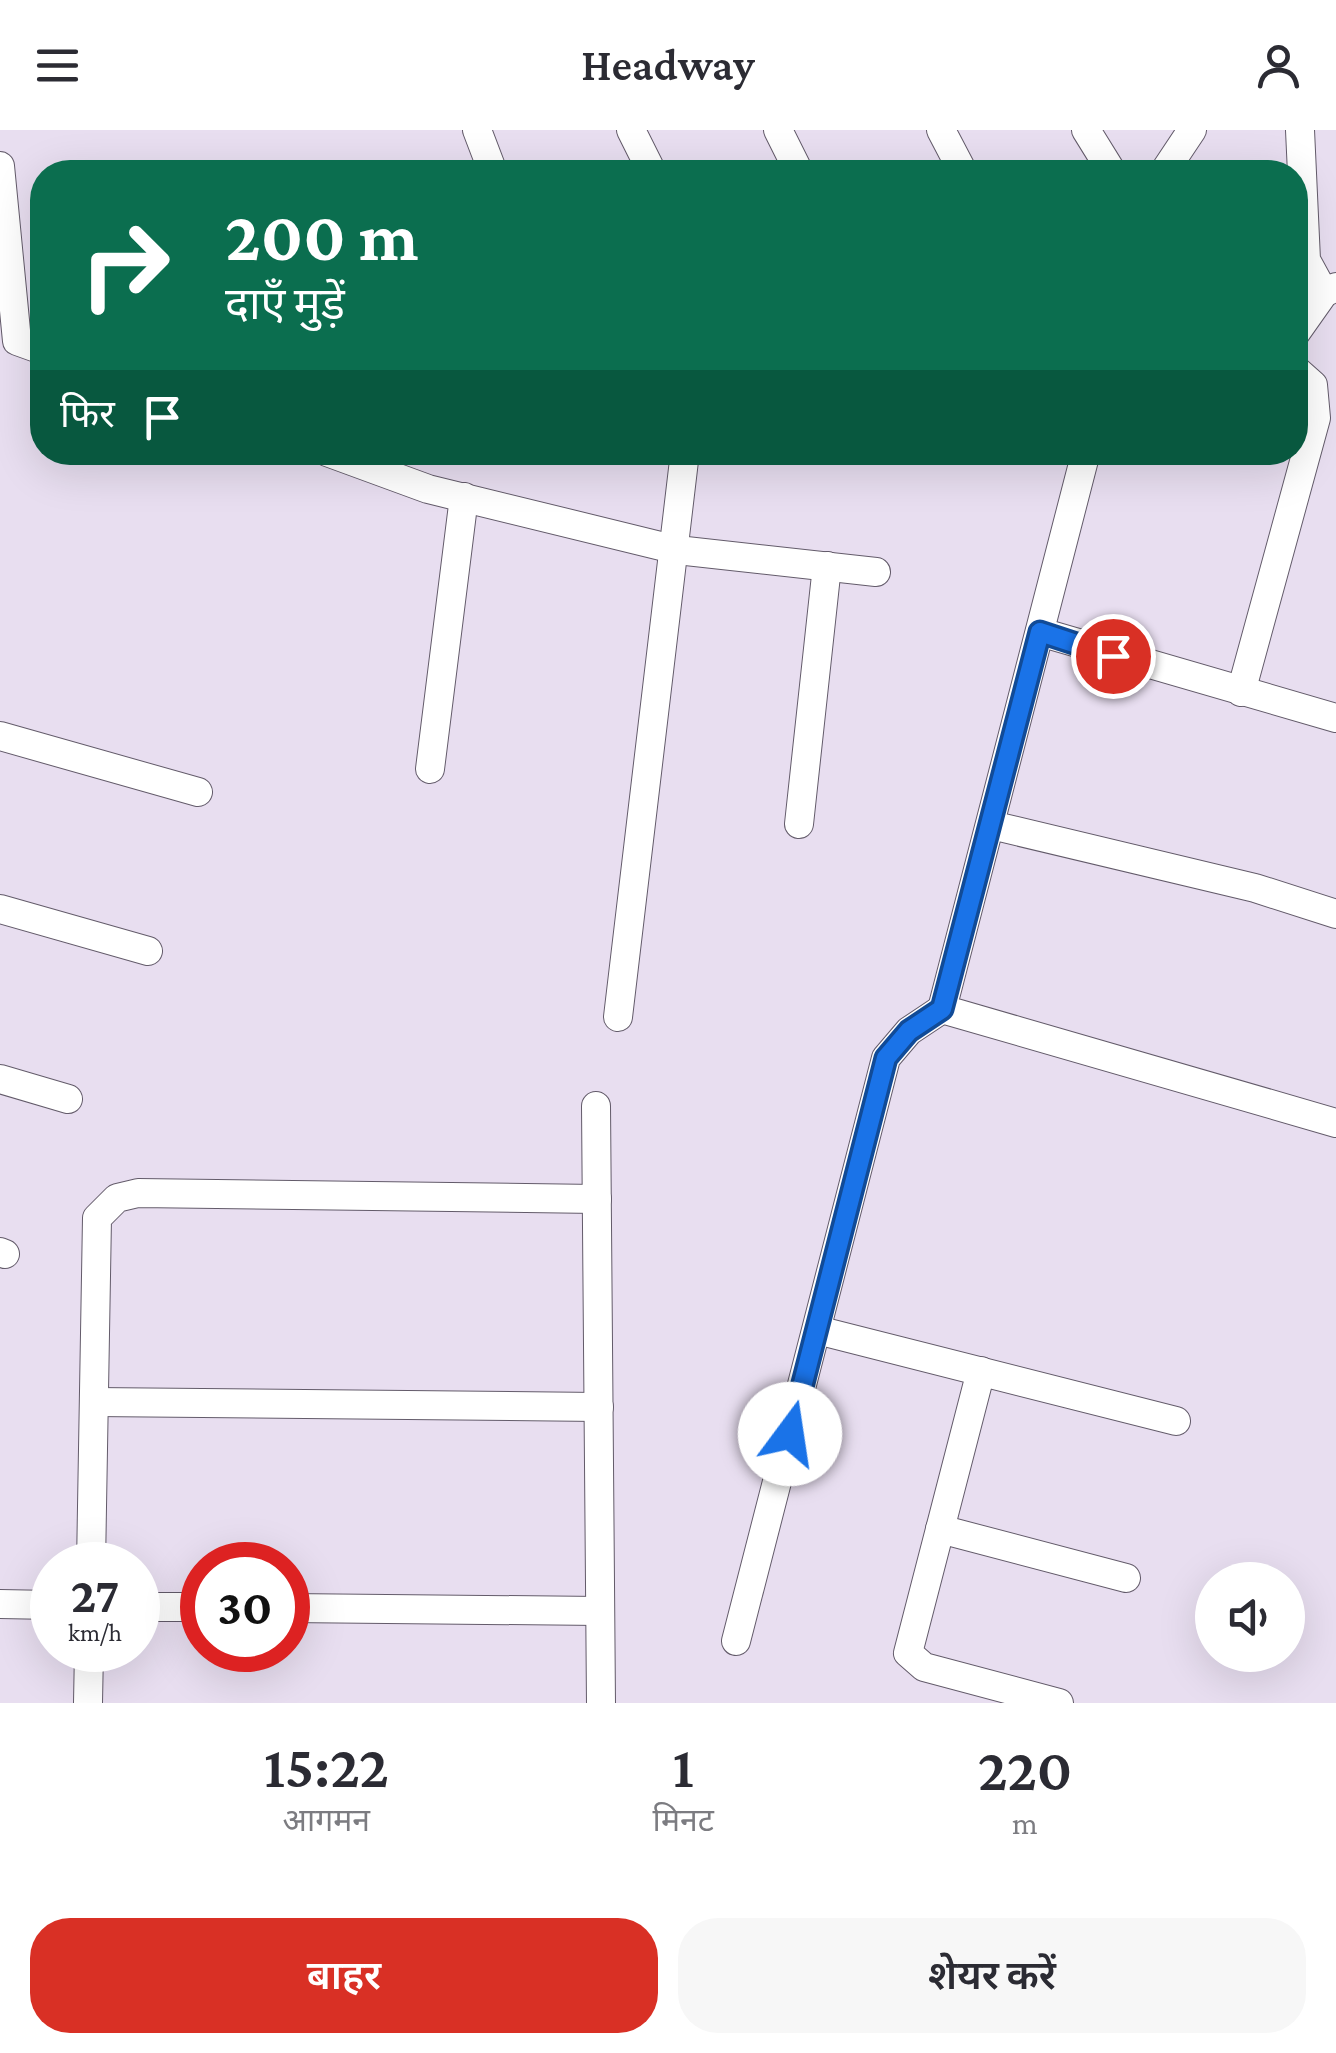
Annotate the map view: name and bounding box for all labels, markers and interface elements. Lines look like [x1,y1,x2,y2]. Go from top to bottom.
icon: menu [30,38,85,93]
icon: person [1251,38,1306,93]
text: Headway [581,40,755,90]
text: 200 m [225,197,418,275]
icon: right [60,200,190,330]
text: दाएँ मुड़ें [225,279,345,329]
icon: arrive [135,390,190,445]
text: फिर [60,393,115,435]
pin [1071,614,1156,699]
icon: arrive [1086,629,1141,684]
position arrow [738,1382,842,1486]
speed limit sign: 30 [180,1542,310,1672]
map controls [1195,1562,1305,1672]
button: sound [1195,1562,1305,1672]
text: 27 [71,1567,119,1623]
text: km/h [68,1619,122,1646]
text: 15:22 [264,1733,389,1800]
text: 1 [673,1733,694,1800]
text: 220 [978,1736,1072,1803]
text: आगमन [282,1802,370,1838]
text: मिनट [653,1802,714,1838]
text: m [1012,1805,1038,1841]
button: बाहर [30,1918,658,2033]
button: शेयर करें [678,1918,1306,2033]

